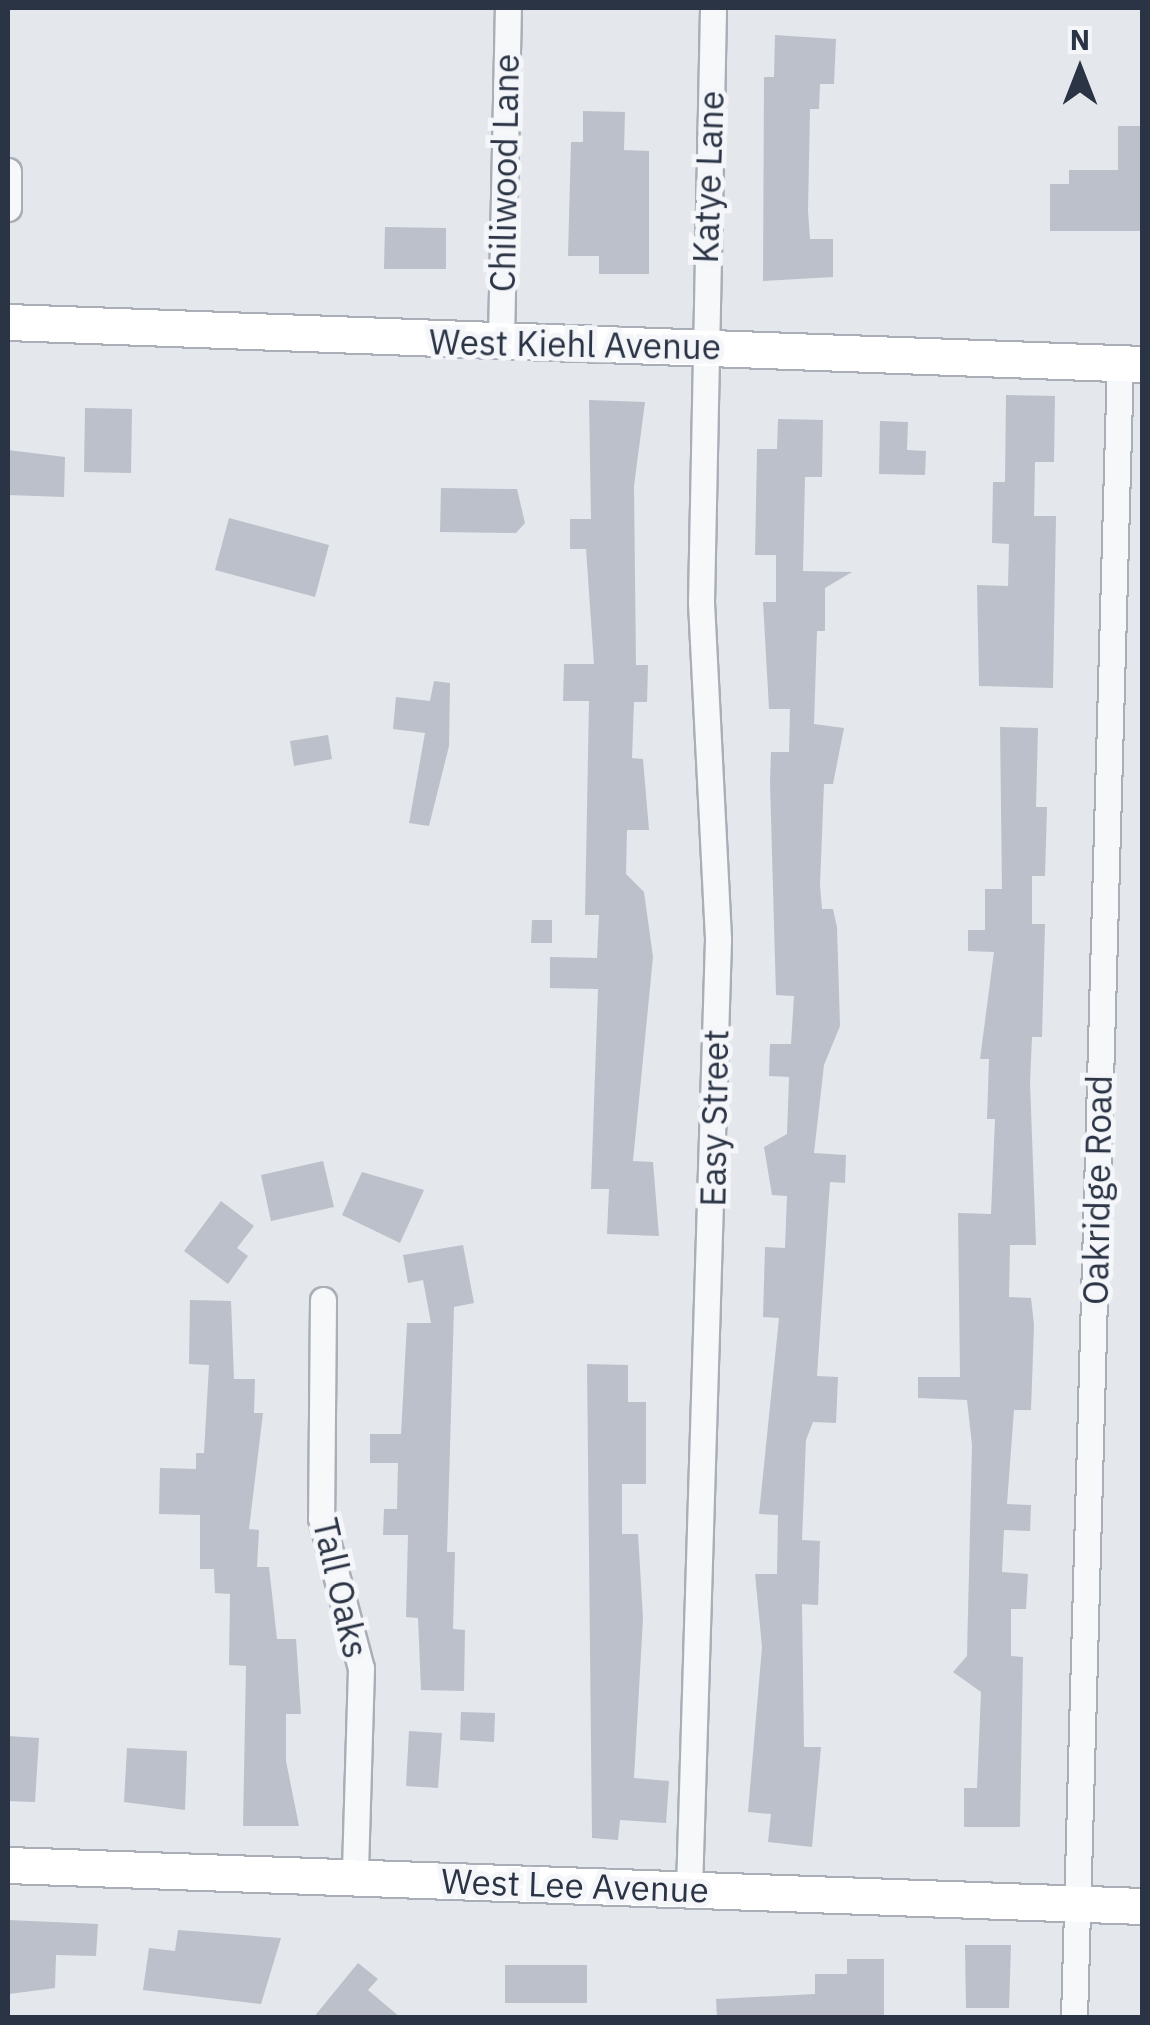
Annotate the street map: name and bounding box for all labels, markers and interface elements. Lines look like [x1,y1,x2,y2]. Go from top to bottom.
north arrow [1030,20,1130,120]
text: N [1070,21,1090,58]
street label: Chiliwood Lane [481,53,527,293]
street label: Katye Lane [684,90,732,264]
street label: West Kiehl Avenue [429,320,721,368]
street label: Easy Street [691,1029,737,1207]
street label: Oakridge Road [1074,1075,1120,1305]
street label: Tall Oaks [305,1514,377,1662]
street label: West Lee Avenue [440,1859,710,1911]

